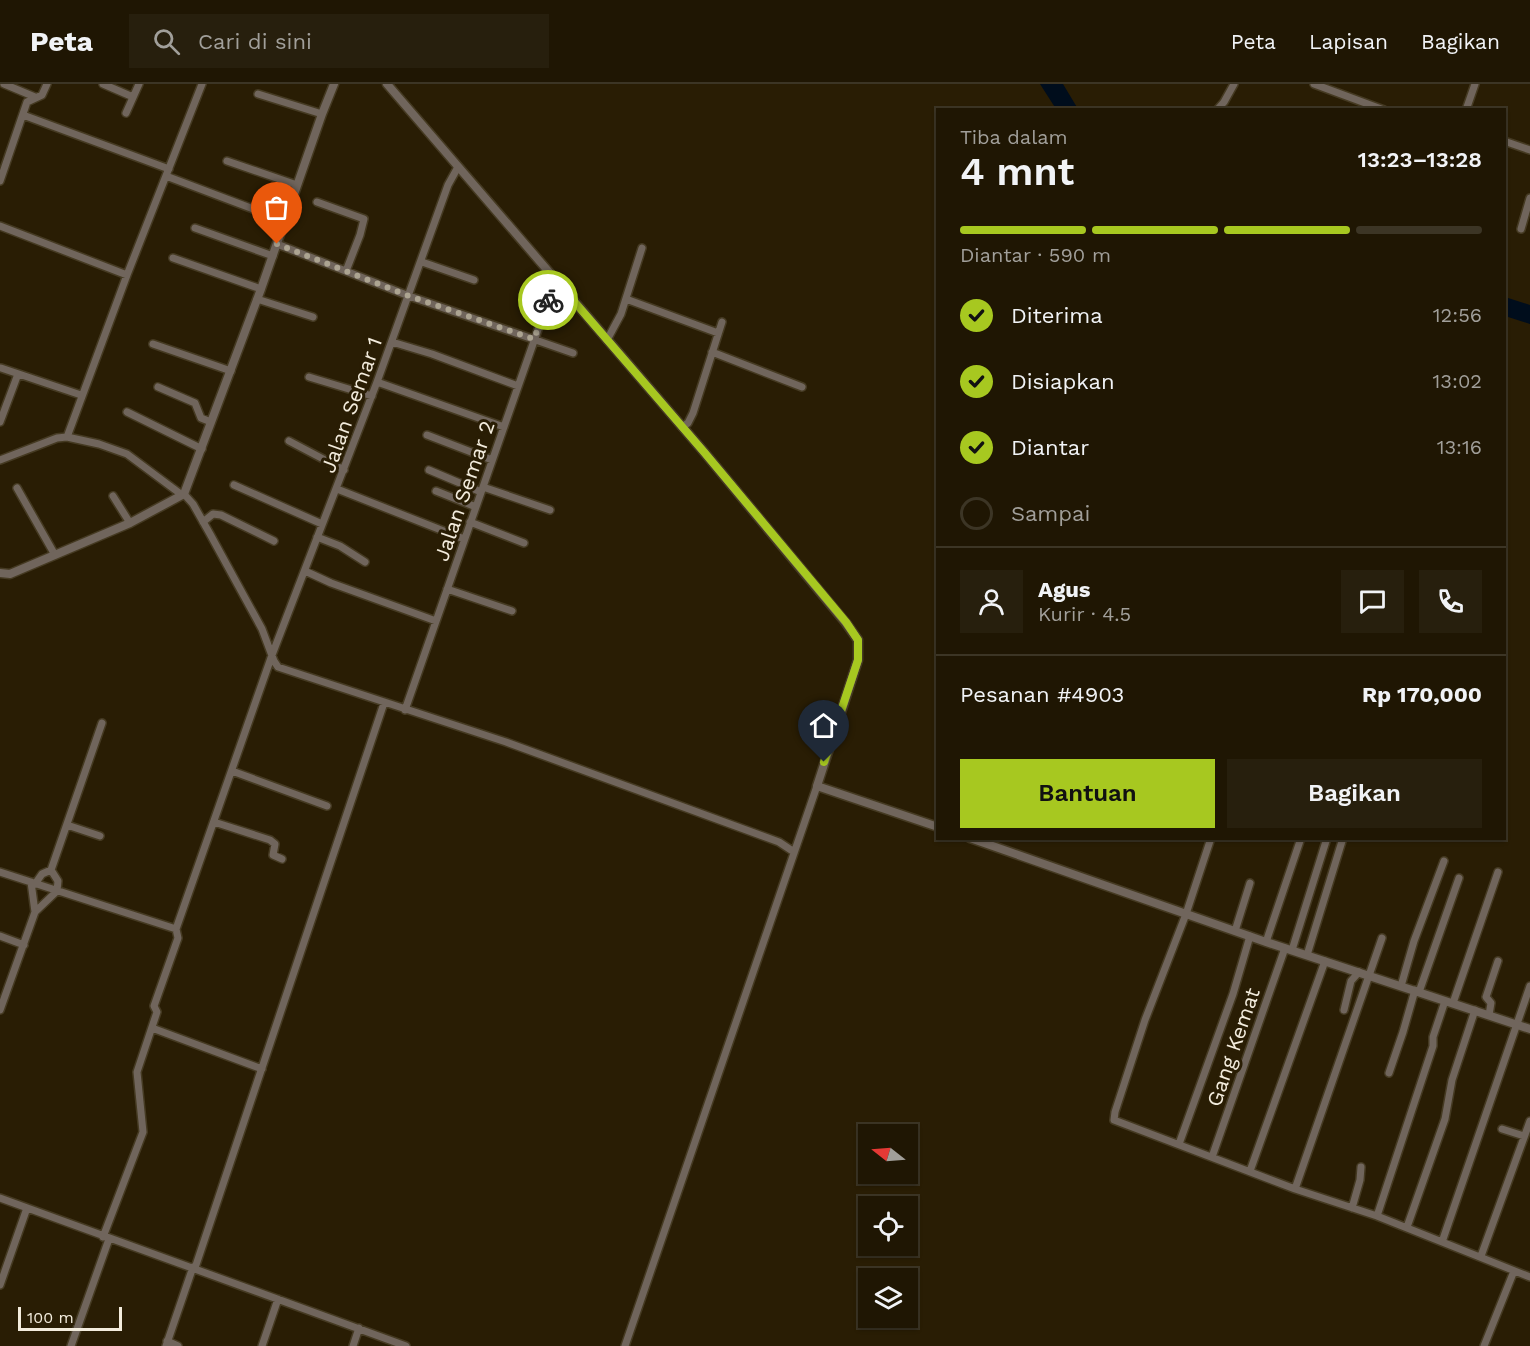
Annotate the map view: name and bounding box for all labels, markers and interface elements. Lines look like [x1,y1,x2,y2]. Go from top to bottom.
search box [129,14,549,68]
text: Peta [30,25,93,58]
icon: search [150,25,183,58]
text: Cari di sini [198,29,312,54]
text: Peta [1231,29,1276,54]
text: Lapisan [1309,29,1388,54]
text: Bagikan [1421,29,1500,54]
text: Tiba dalam [960,125,1068,149]
text: 13:23–13:28 [1358,147,1482,172]
text: 4 mnt [960,149,1074,194]
pin [251,182,302,244]
icon: bag [260,191,293,224]
text: Diantar · 590 m [960,243,1111,267]
courier [518,270,578,330]
icon: bike [532,284,565,317]
icon: check [960,299,993,332]
text: Diterima [1011,303,1103,328]
text: 12:56 [1433,303,1482,327]
street label: Jalan Semar 1 [315,334,387,476]
icon: check [960,365,993,398]
text: Disiapkan [1011,369,1115,394]
text: 13:02 [1433,369,1482,393]
street label: Jalan Semar 2 [428,418,500,564]
icon: check [960,431,993,464]
text: Diantar [1011,435,1089,460]
text: 13:16 [1437,435,1482,459]
text: Sampai [1011,501,1090,526]
button: person [960,570,1023,633]
button: chat [1341,570,1404,633]
button: phone [1419,570,1482,633]
text: Agus [1038,577,1091,602]
text: Kurir · 4.5 [1038,602,1131,626]
text: Pesanan #4903 [960,682,1124,707]
text: Rp 170,000 [1362,682,1482,707]
pin [798,700,849,762]
icon: home [807,709,840,742]
button: Bantuan [960,759,1215,828]
button: Bagikan [1227,759,1482,828]
street label: Gang Kemat [1201,984,1265,1110]
north arrow [858,1124,918,1184]
map controls [858,1124,918,1328]
button: locate [858,1196,918,1256]
button: layers [858,1268,918,1328]
scale bar [18,1304,122,1332]
text: 100 m [27,1308,74,1327]

